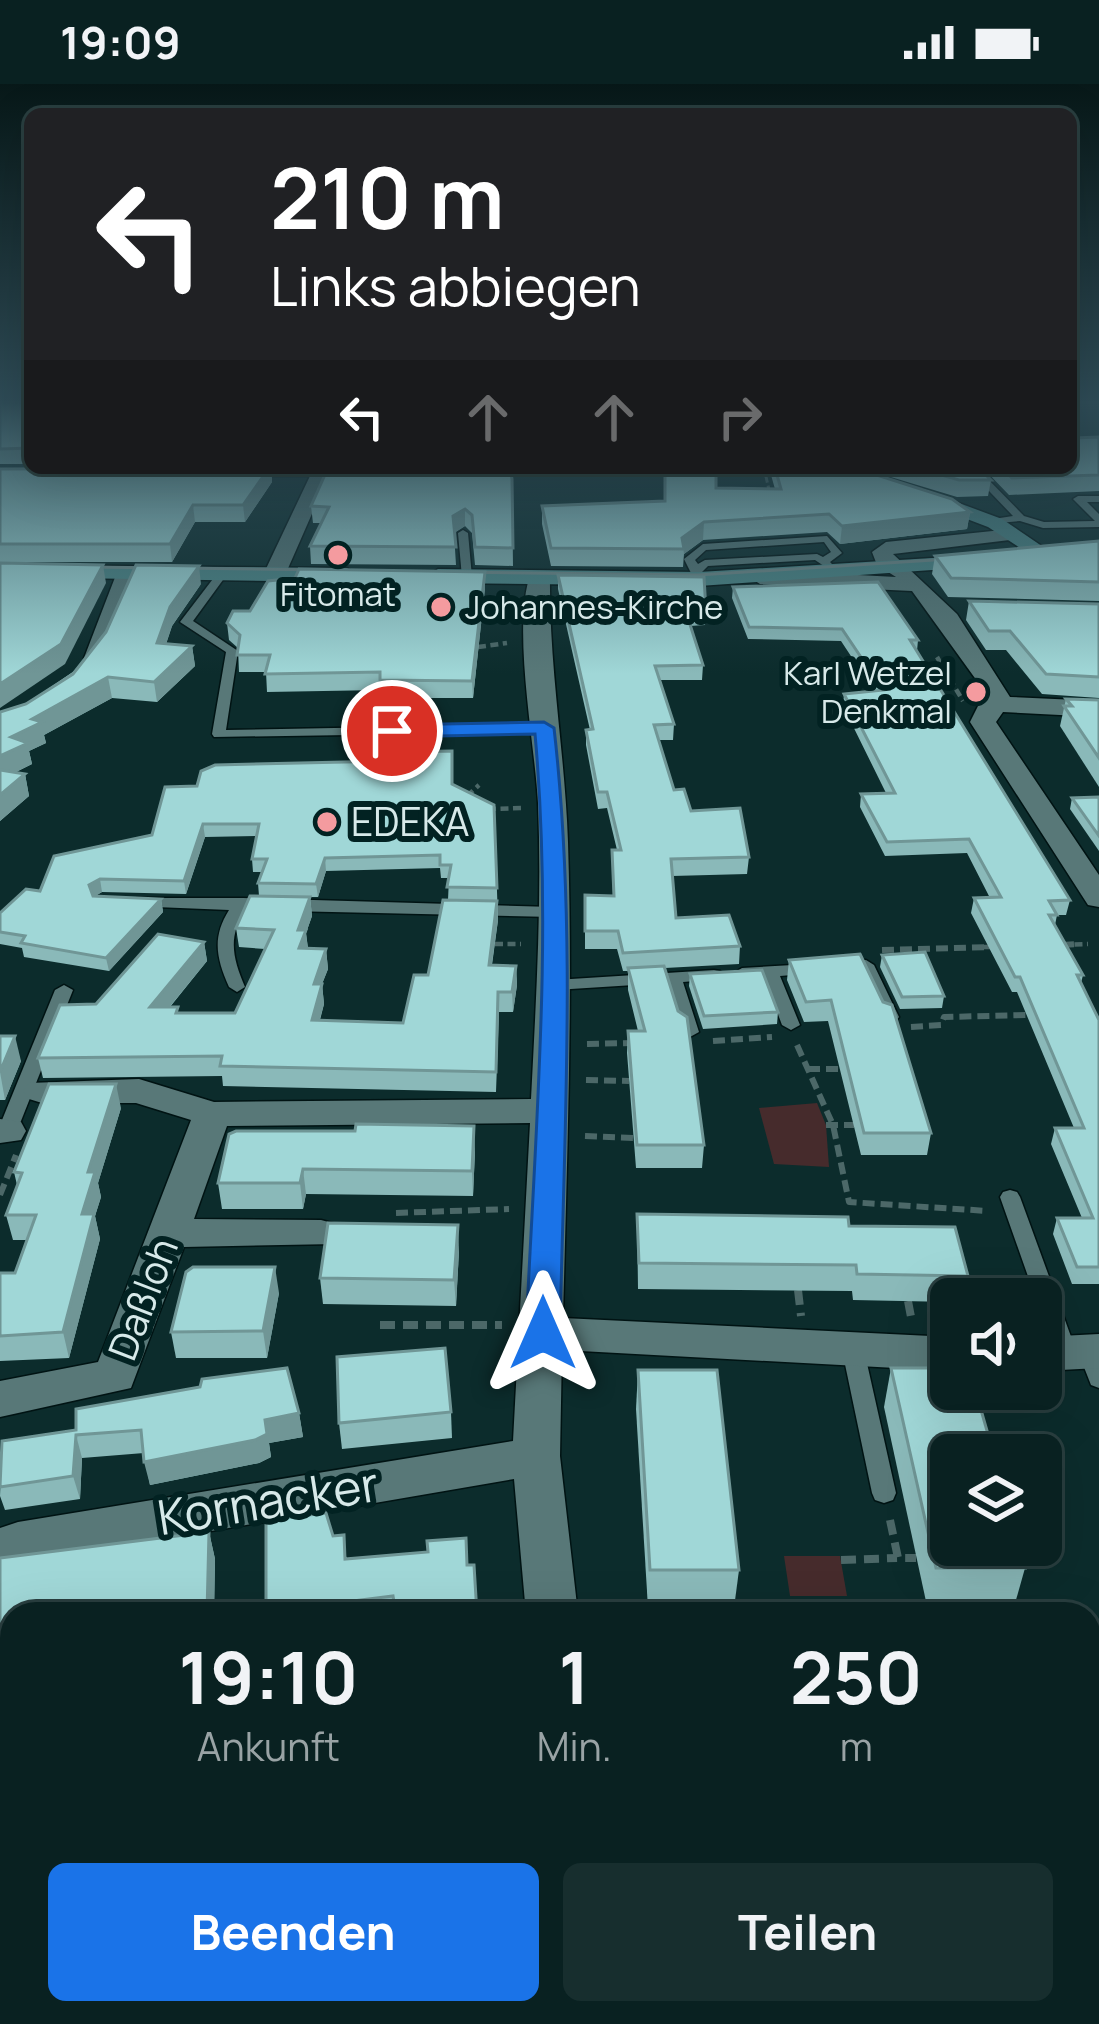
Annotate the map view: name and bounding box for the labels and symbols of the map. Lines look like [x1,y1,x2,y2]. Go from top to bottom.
marker: Fitomat [325,542,351,568]
place label: Fitomat [280,571,396,616]
place label: Johannes-Kirche [465,584,723,629]
marker: Johannes-Kirche [428,594,454,620]
place label: Karl Wetzel Denkmal [783,650,952,733]
marker: Karl Wetzel Denkmal [963,679,989,705]
pin [341,680,443,782]
place label: EDEKA [351,794,470,848]
marker: EDEKA [314,809,340,835]
street label: Daßloh [94,1230,190,1367]
position arrow [480,1270,606,1396]
street label: Kornacker [153,1450,383,1549]

